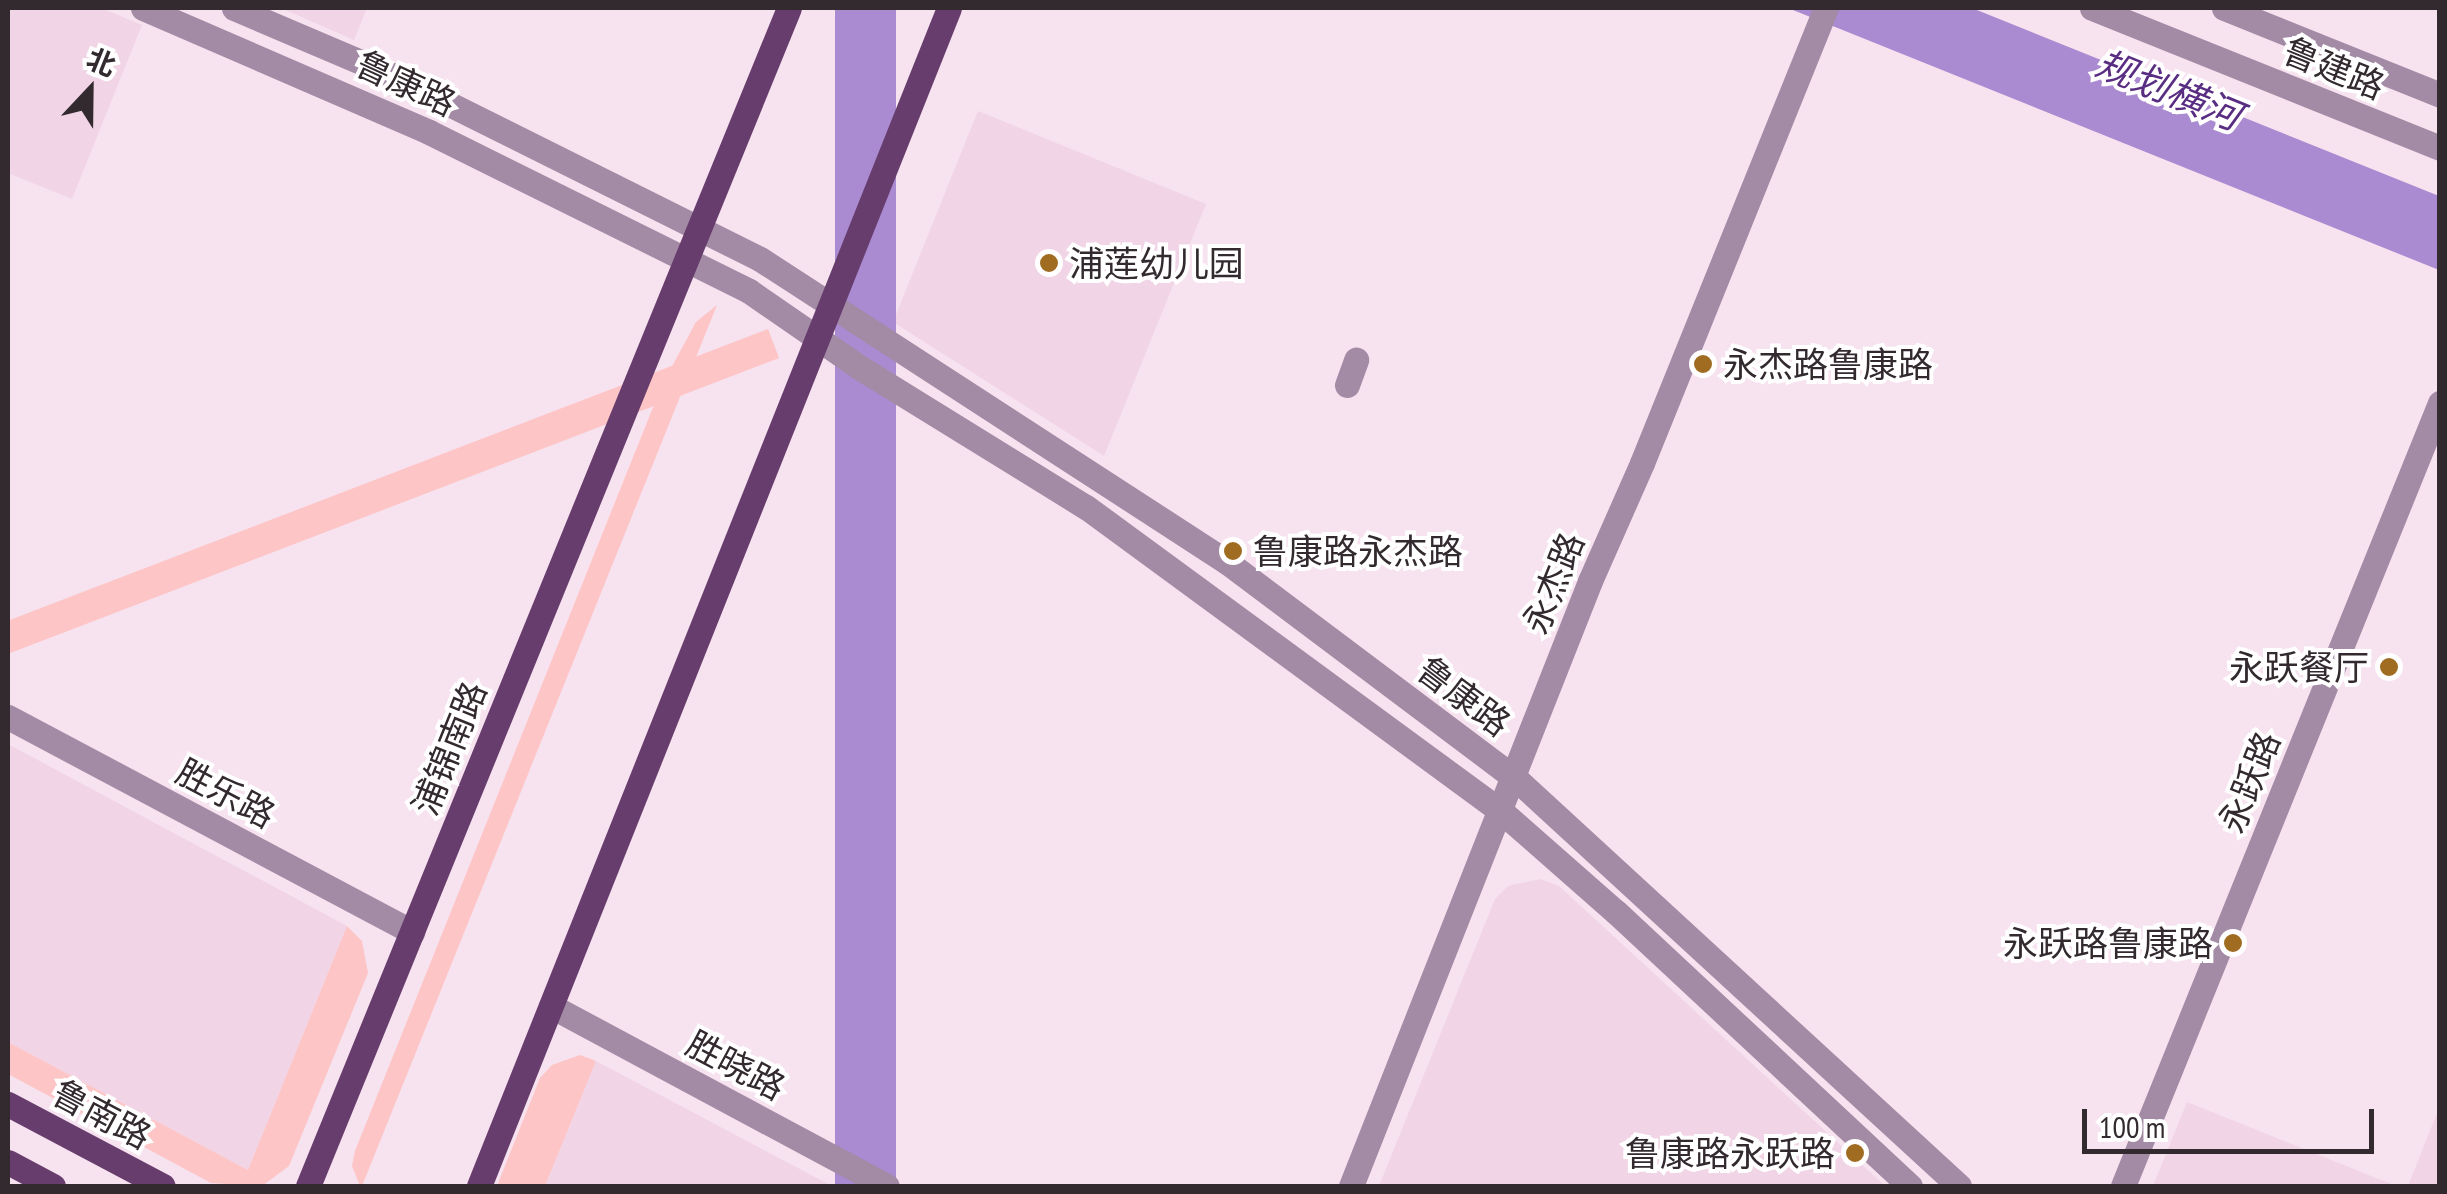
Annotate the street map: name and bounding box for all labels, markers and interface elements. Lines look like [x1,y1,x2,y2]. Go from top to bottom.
street label: 鲁建路 [2277,29,2391,107]
text: 北 [82,39,121,84]
water label: 规划横河 [2090,39,2248,139]
north arrow [40,40,140,140]
street label: 鲁康路 [350,42,462,124]
place label: 浦莲幼儿园 [1069,242,1244,284]
marker: 浦莲幼儿园 [1038,252,1060,274]
place label: 永杰路鲁康路 [1723,343,1933,385]
marker: 永杰路鲁康路 [1692,353,1714,375]
street label: 永杰路 [1514,526,1592,640]
place label: 鲁康路永杰路 [1253,530,1463,572]
marker: 鲁康路永杰路 [1222,540,1244,562]
place label: 永跃餐厅 [2229,646,2369,688]
street label: 鲁康路 [1409,648,1519,744]
marker: 永跃餐厅 [2378,656,2400,678]
street label: 浦锦南路 [403,675,495,821]
street label: 永跃路 [2210,725,2288,839]
street label: 胜乐路 [170,750,282,836]
place label: 永跃路鲁康路 [2003,922,2213,964]
marker: 永跃路鲁康路 [2222,932,2244,954]
street label: 胜晓路 [680,1022,792,1108]
street label: 鲁南路 [46,1071,158,1157]
scale bar [2087,1089,2380,1151]
text: 100 m [2099,1107,2165,1146]
place label: 鲁康路永跃路 [1625,1132,1835,1174]
marker: 鲁康路永跃路 [1844,1142,1866,1164]

